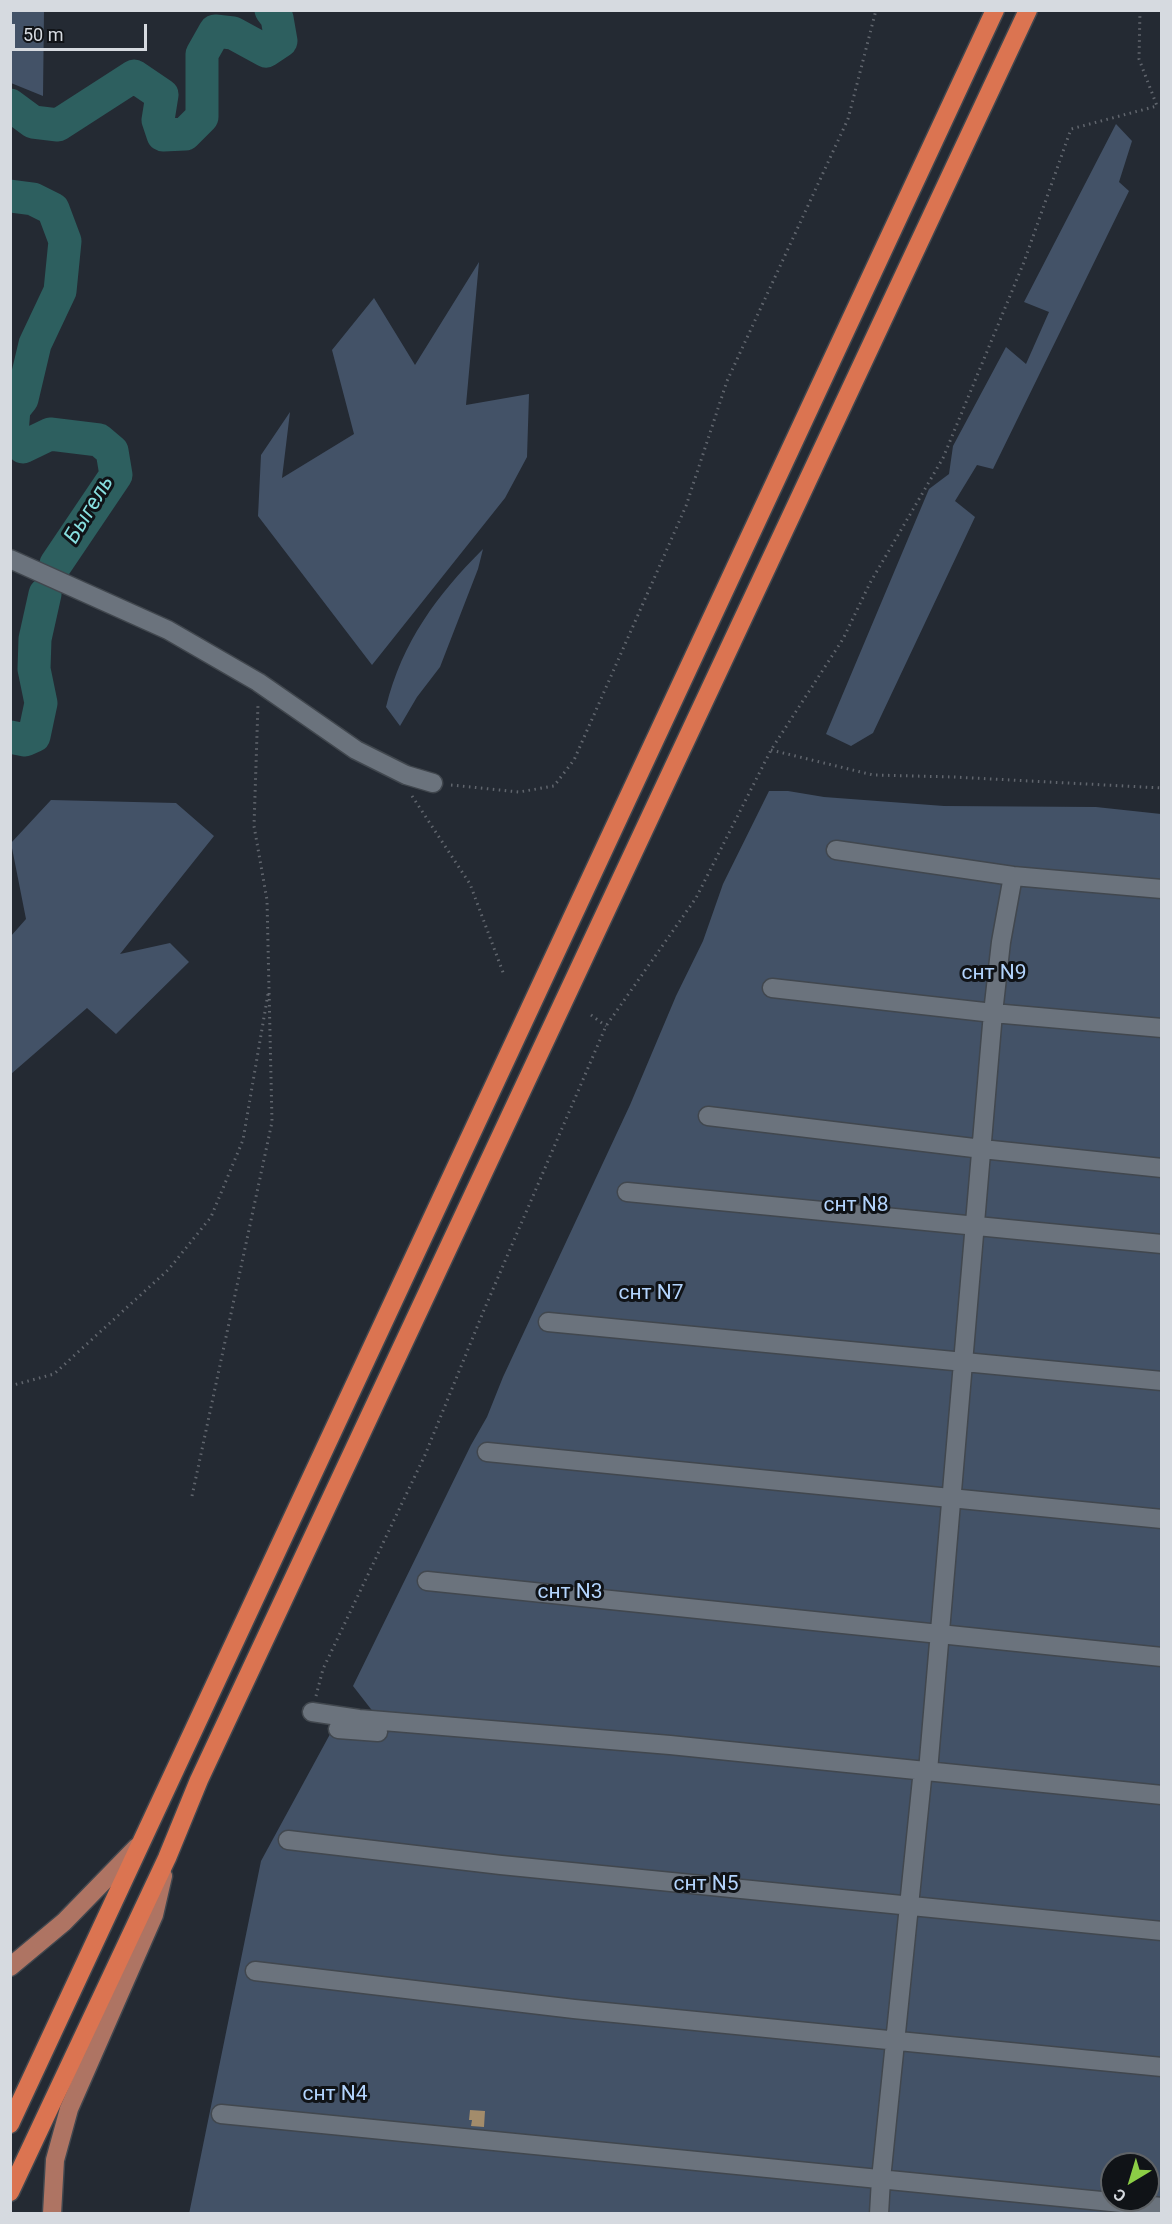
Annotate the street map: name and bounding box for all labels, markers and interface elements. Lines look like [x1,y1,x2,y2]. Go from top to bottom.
scale bar [15,12,150,50]
text: 50 m [23,24,63,45]
water label: Быгель [60,471,120,549]
park label: снт N9 [961,961,1027,987]
park label: снт N8 [823,1193,889,1219]
park label: снт N7 [618,1281,684,1307]
park label: снт N3 [537,1580,603,1606]
park label: снт N5 [673,1872,739,1898]
park label: снт N4 [302,2082,368,2108]
north arrow [1100,2152,1160,2212]
text: С [1110,2184,1130,2206]

